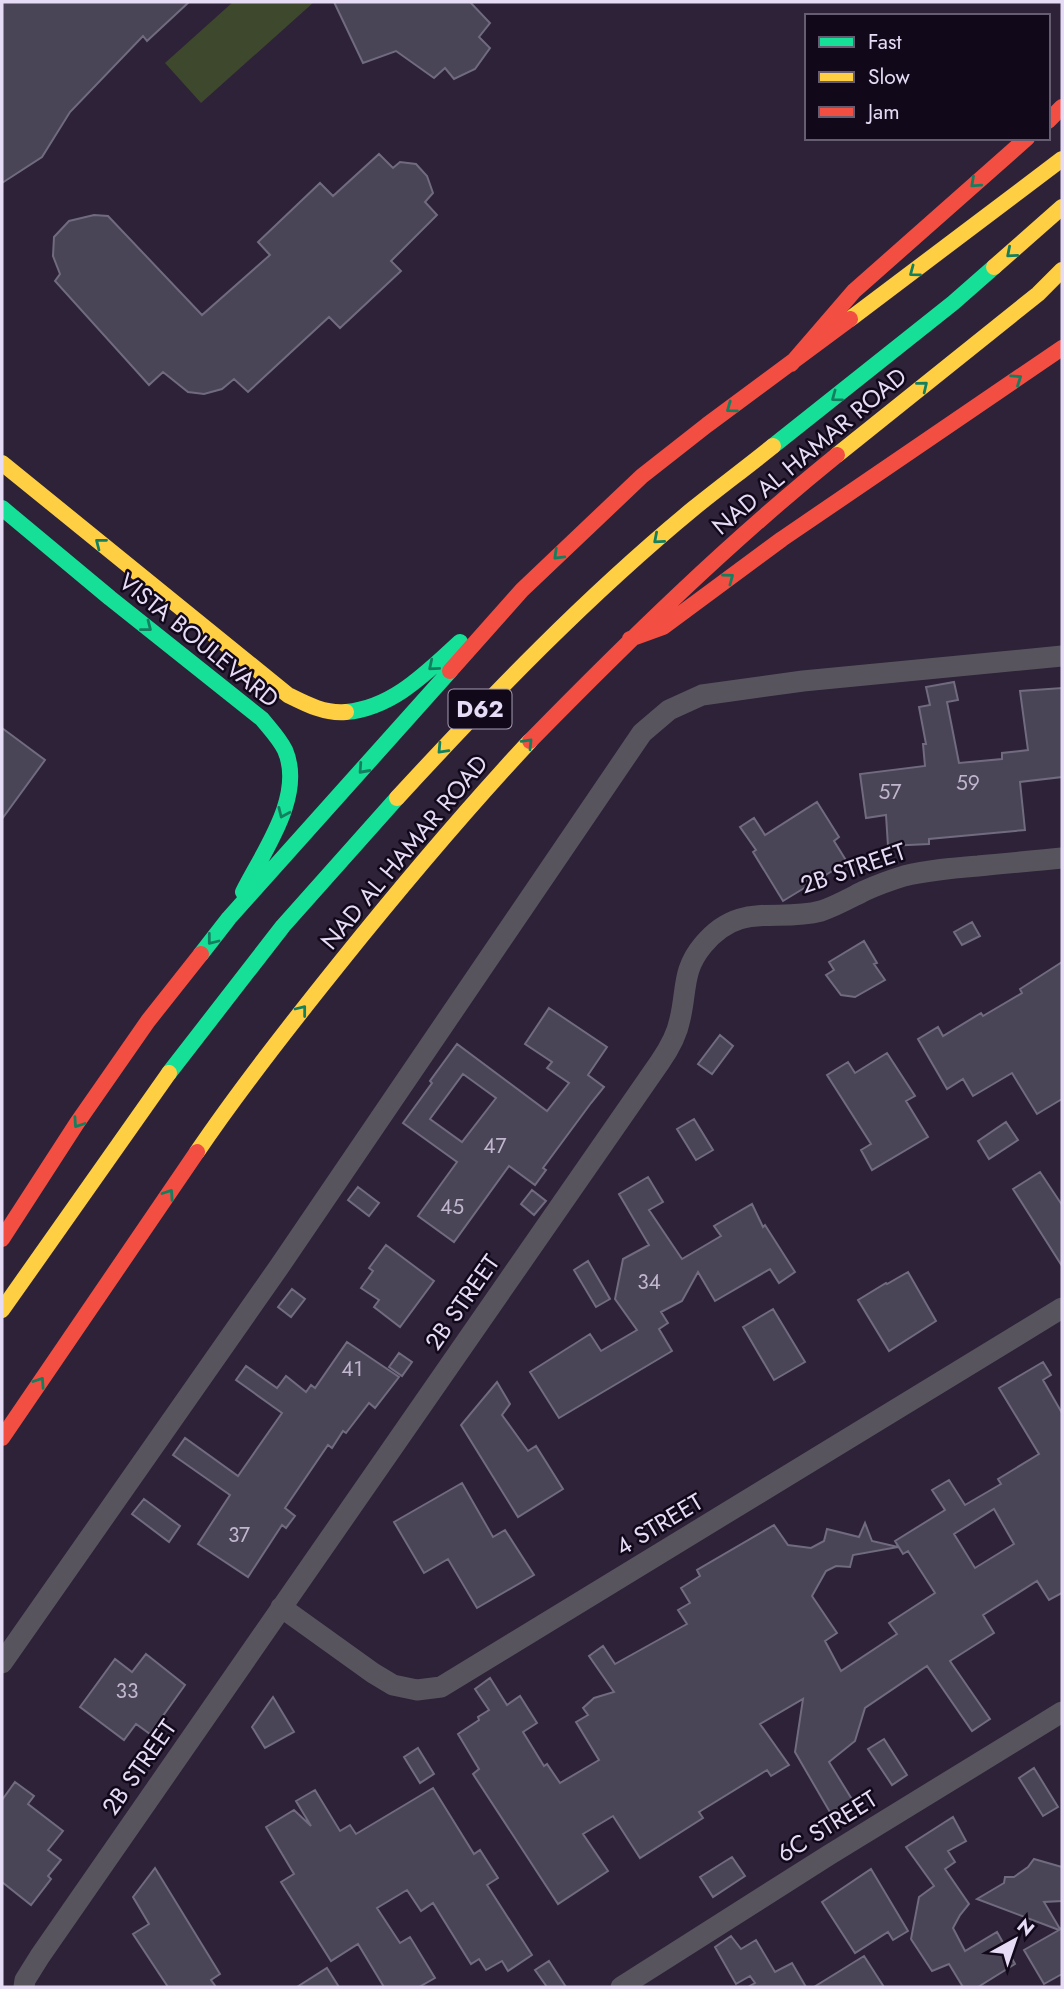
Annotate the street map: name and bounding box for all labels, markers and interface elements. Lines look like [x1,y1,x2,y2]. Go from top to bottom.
legend [805,14,1050,140]
text: Fast [868,27,901,57]
text: Slow [868,62,910,92]
text: Jam [865,97,900,127]
one-way arrow [970,175,983,187]
one-way arrow [1006,244,1019,257]
one-way arrow [909,264,921,277]
street label: NAD AL HAMAR ROAD [704,359,914,543]
one-way arrow [1009,375,1022,387]
one-way arrow [915,382,927,395]
one-way arrow [831,389,843,402]
one-way arrow [726,399,739,412]
one-way arrow [653,531,666,543]
one-way arrow [95,538,107,551]
one-way arrow [553,547,566,560]
street label: VISTA BOULEVARD [111,564,287,716]
one-way arrow [721,574,734,587]
one-way arrow [139,619,151,632]
one-way arrow [428,657,440,670]
road number: D62 [448,690,512,729]
one-way arrow [520,738,533,751]
one-way arrow [438,741,451,754]
street label: NAD AL HAMAR ROAD [312,747,496,957]
one-way arrow [358,761,371,774]
house number: 59 [956,768,980,798]
house number: 57 [879,777,901,807]
one-way arrow [277,806,291,818]
street label: 2B STREET [796,834,910,902]
one-way arrow [208,932,221,944]
one-way arrow [294,1005,307,1018]
one-way arrow [74,1115,86,1128]
house number: 47 [483,1131,507,1161]
one-way arrow [160,1189,173,1202]
house number: 45 [440,1192,464,1222]
street label: 2B STREET [416,1247,508,1357]
house number: 34 [637,1267,661,1297]
house number: 41 [341,1354,363,1384]
one-way arrow [32,1377,44,1390]
street label: 4 STREET [609,1484,709,1564]
house number: 37 [228,1520,250,1550]
house number: 33 [116,1676,138,1706]
street label: 2B STREET [93,1712,185,1822]
street label: 6C STREET [770,1781,884,1871]
north arrow [980,1905,1050,1975]
text: N [1011,1912,1040,1943]

